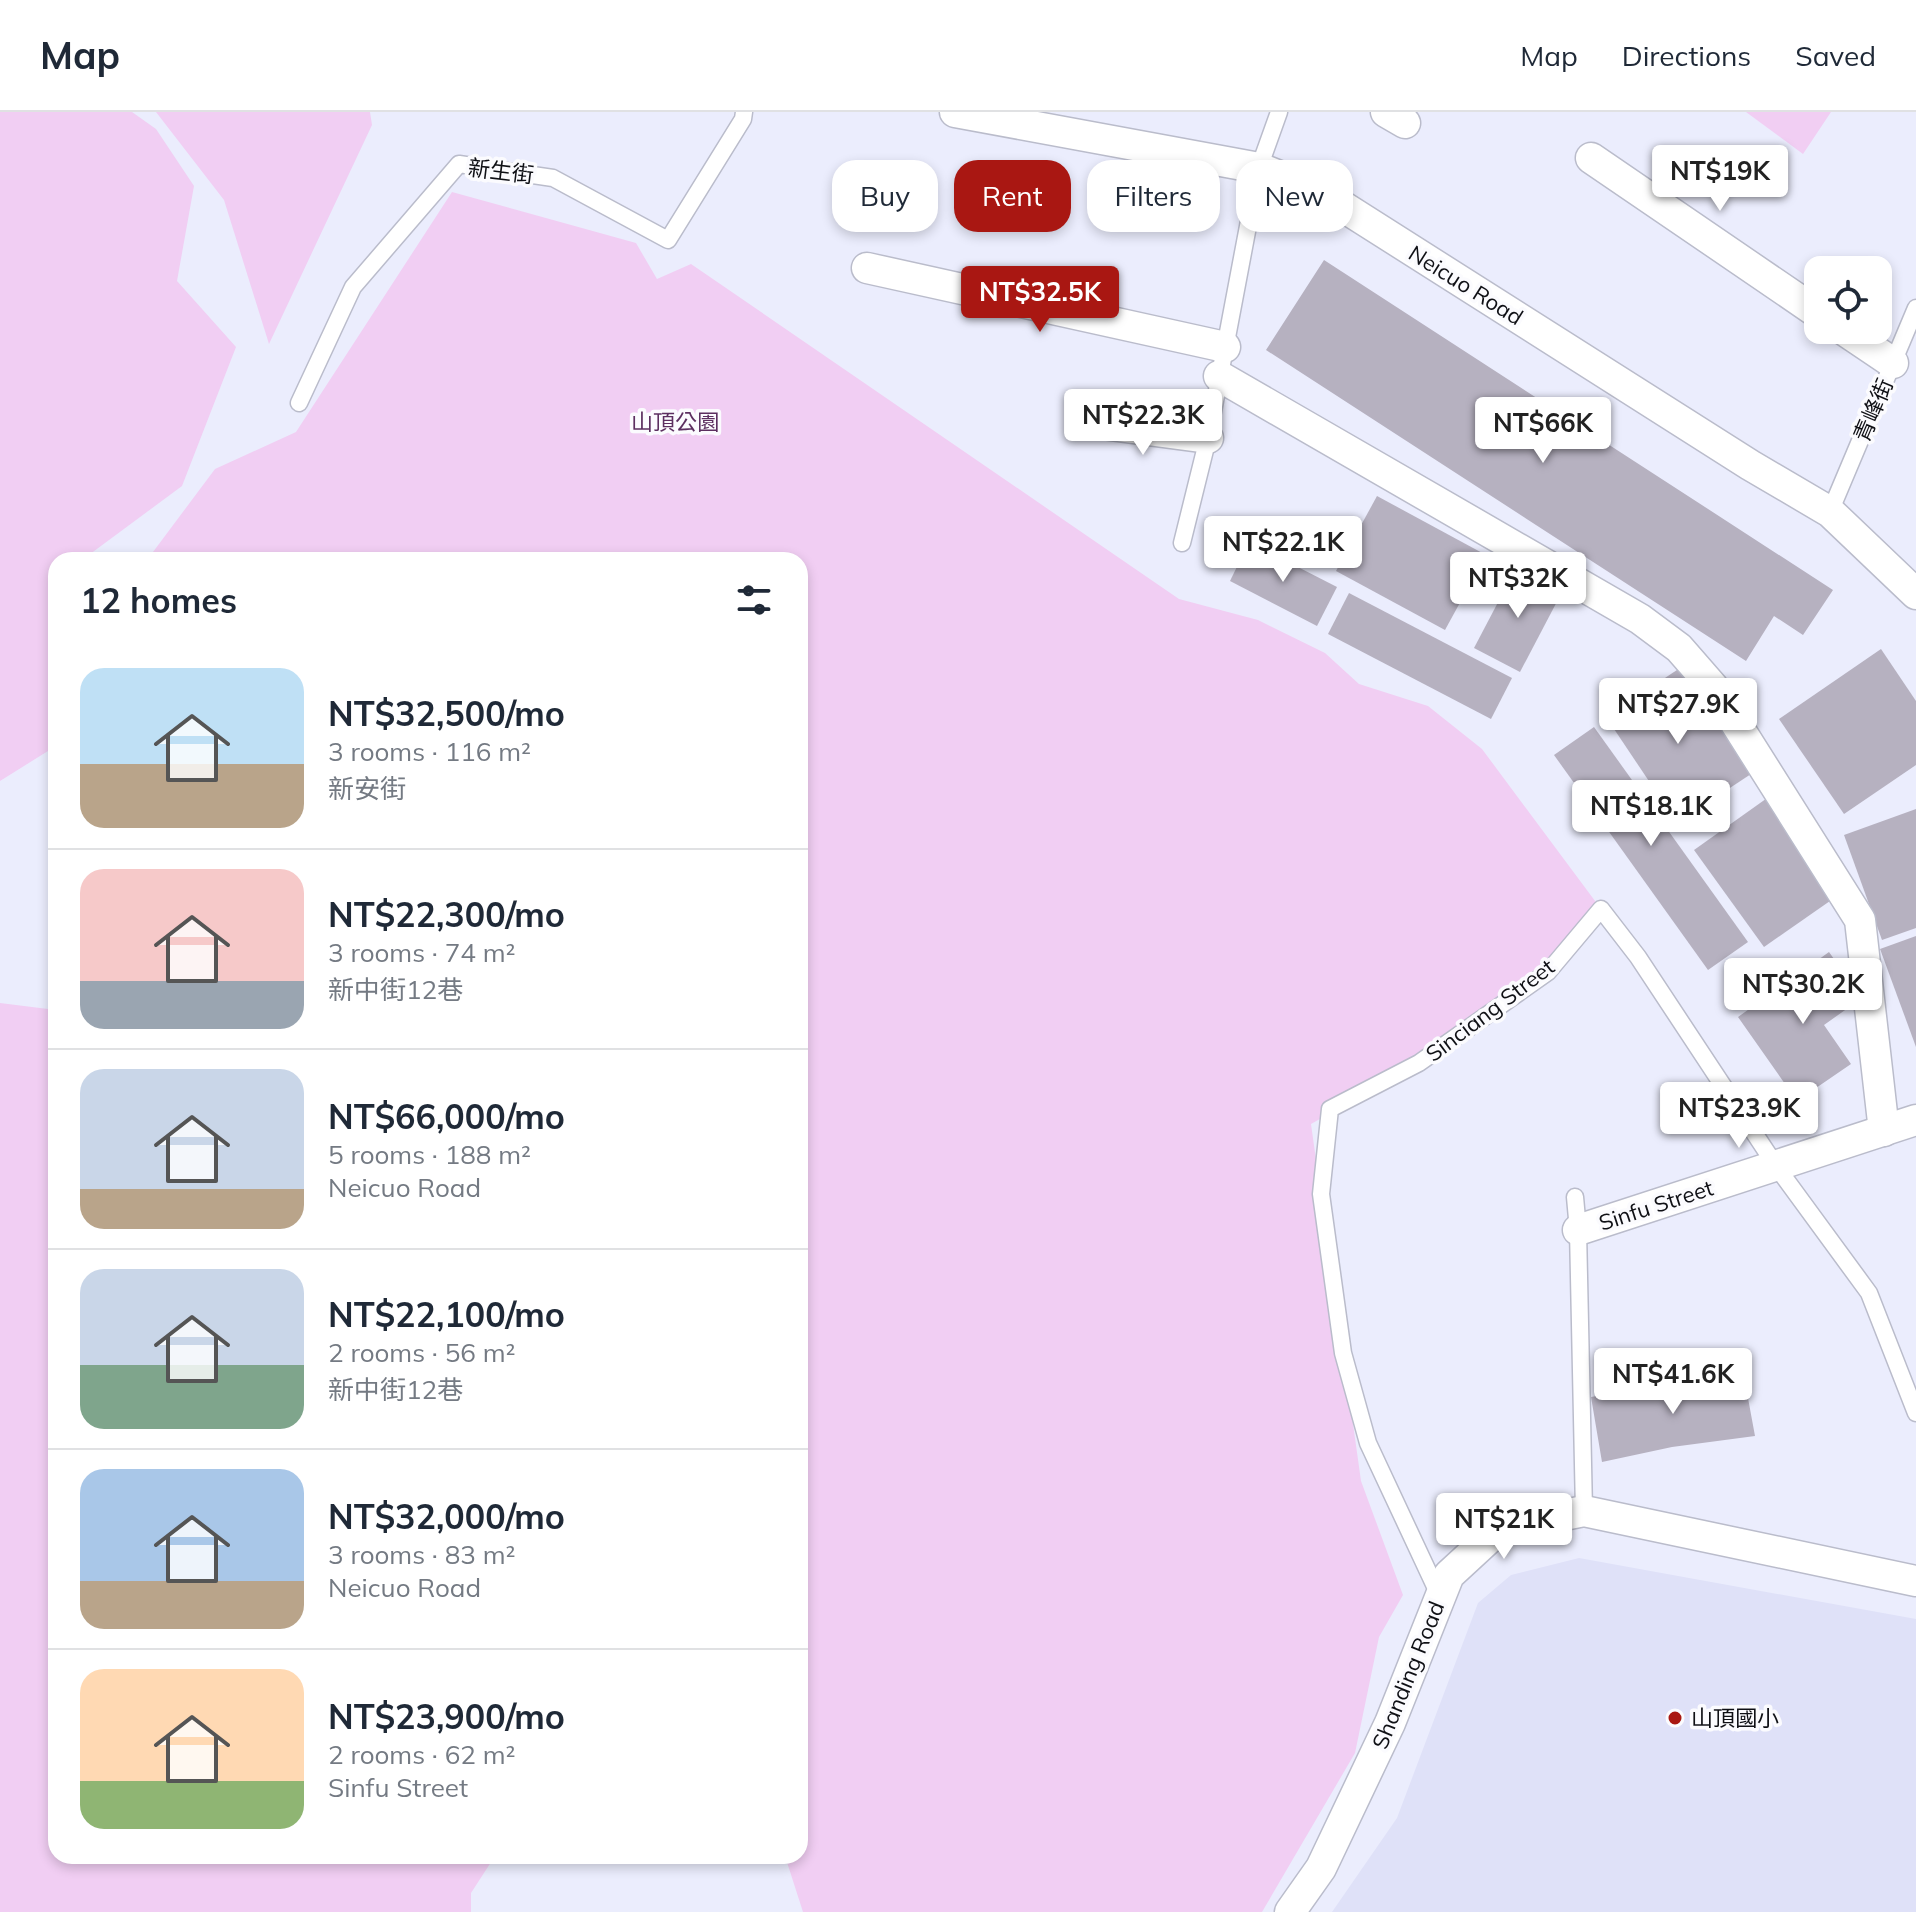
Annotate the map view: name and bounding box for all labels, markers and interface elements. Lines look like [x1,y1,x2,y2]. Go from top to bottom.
text: Map [40,31,120,79]
text: Map [1520,38,1578,73]
text: Directions [1622,38,1751,73]
text: Saved [1795,38,1876,73]
pin: NT$19K [1655,145,1785,213]
street label: 新生街 [467,153,535,189]
text: NT$19K [1670,154,1770,187]
chip: Buy [832,160,938,232]
chip: Rent [954,160,1071,232]
chip: Filters [1087,160,1220,232]
chip: New [1236,160,1353,232]
street label: Neicuo Road [1404,239,1528,331]
map controls [1804,256,1892,344]
button: locate [1804,256,1892,344]
pin: NT$32.5K [957,266,1123,334]
text: NT$32.5K [979,275,1101,308]
street label: 青峰街 [1847,374,1899,446]
pin: NT$22.3K [1060,389,1226,457]
pin: NT$66K [1478,397,1608,465]
text: NT$22.3K [1082,398,1204,431]
text: NT$66K [1493,406,1593,439]
park label: 山頂公園 [631,408,719,436]
pin: NT$22.1K [1200,516,1366,584]
text: NT$22.1K [1222,525,1344,558]
pin: NT$32K [1453,552,1583,620]
text: NT$32K [1468,561,1568,594]
icon: filters [732,578,776,622]
text: 12 homes [80,579,237,622]
pin: NT$27.9K [1595,678,1761,746]
text: NT$27.9K [1617,687,1739,720]
text: NT$32,500/mo [328,692,565,735]
icon: home [144,700,240,796]
text: 3 rooms · 116 m² [328,735,531,768]
text: 新安街 [328,772,406,805]
pin: NT$18.1K [1568,780,1734,848]
text: NT$18.1K [1590,789,1712,822]
text: NT$22,300/mo [328,893,565,936]
icon: home [144,901,240,997]
text: 3 rooms · 74 m² [328,936,515,969]
street label: Sinciang Street [1420,952,1560,1067]
pin: NT$30.2K [1720,958,1886,1026]
text: NT$30.2K [1742,967,1864,1000]
text: 新中街12巷 [328,973,463,1006]
pin: NT$23.9K [1656,1082,1822,1150]
text: NT$23.9K [1678,1091,1800,1124]
text: NT$66,000/mo [328,1095,565,1138]
icon: home [144,1101,240,1197]
text: 5 rooms · 188 m² [328,1138,531,1171]
text: Neicuo Road [328,1171,481,1204]
street label: Sinfu Street [1595,1173,1717,1237]
text: NT$22,100/mo [328,1293,565,1336]
icon: home [144,1301,240,1397]
text: 2 rooms · 56 m² [328,1336,515,1369]
pin: NT$41.6K [1590,1348,1756,1416]
text: NT$41.6K [1612,1357,1734,1390]
text: 新中街12巷 [328,1373,463,1406]
pin: NT$21K [1439,1493,1569,1561]
text: NT$32,000/mo [328,1495,565,1538]
icon: home [144,1501,240,1597]
text: NT$21K [1454,1502,1554,1535]
text: 3 rooms · 83 m² [328,1538,515,1571]
text: Neicuo Road [328,1571,481,1604]
street label: Shanding Road [1366,1597,1450,1753]
text: NT$23,900/mo [328,1695,565,1738]
icon: home [144,1701,240,1797]
place label: 山頂國小 [1691,1704,1779,1732]
marker: 山頂國小 [1666,1709,1684,1727]
text: 2 rooms · 62 m² [328,1738,515,1771]
text: Sinfu Street [328,1771,468,1804]

